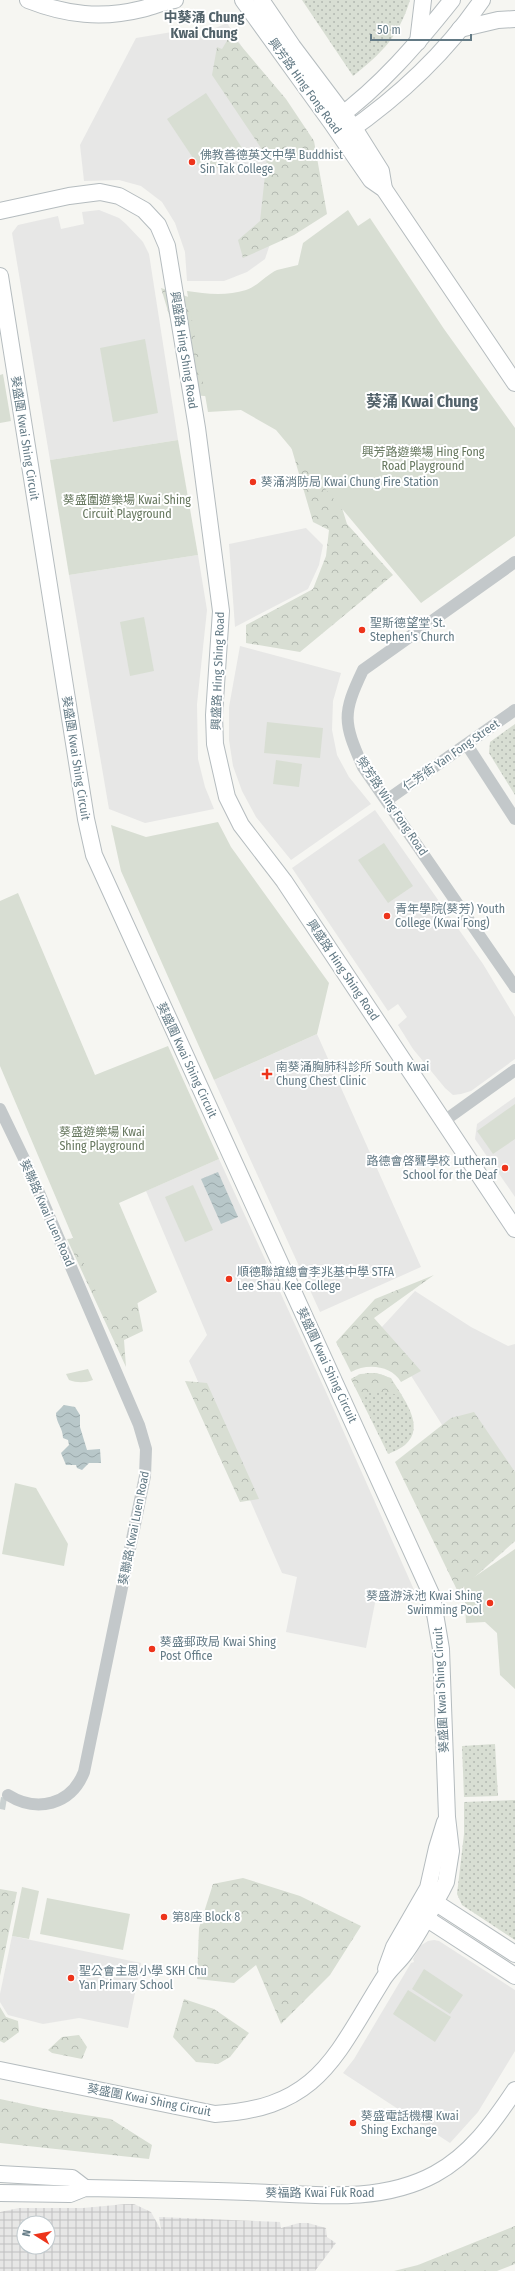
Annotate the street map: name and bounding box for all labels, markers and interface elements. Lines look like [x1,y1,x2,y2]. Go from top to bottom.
district label: 中葵涌 Chung Kwai Chung [163,9,245,42]
scale bar [371,16,471,42]
text: 50 m [377,23,401,37]
street label: 興芳路 Hing Fong Road [266,35,344,137]
place label: 佛教善德英文中學 Buddhist Sin Tak College [200,148,343,176]
marker: 佛教善德英文中學 Buddhist Sin Tak College [187,157,197,167]
street label: 興盛路 Hing Shing Road [168,290,200,410]
street label: 葵盛圍 Kwai Shing Circuit [8,375,42,501]
district label: 葵涌 Kwai Chung [366,392,478,411]
park label: 興芳路遊樂場 Hing Fong Road Playground [361,445,485,473]
place label: 葵涌消防局 Kwai Chung Fire Station [261,475,439,489]
marker: 葵涌消防局 Kwai Chung Fire Station [248,477,258,487]
park label: 葵盛圍遊樂場 Kwai Shing Circuit Playground [63,493,191,521]
street label: 興盛路 Hing Shing Road [209,611,227,731]
place label: 聖斯德望堂 St. Stephen's Church [370,616,455,644]
marker: 聖斯德望堂 St. Stephen's Church [357,625,367,635]
street label: 葵盛圍 Kwai Shing Circuit [59,695,93,821]
street label: 仁芳街 Yan Fong Street [400,716,502,794]
street label: 榮芳路 Wing Fong Road [354,754,430,858]
place label: 青年學院(葵芳) Youth College (Kwai Fong) [395,902,505,930]
marker: 青年學院(葵芳) Youth College (Kwai Fong) [382,911,392,921]
street label: 興盛路 Hing Shing Road [304,917,382,1023]
street label: 葵盛圍 Kwai Shing Circuit [154,1000,220,1120]
place label: 南葵涌胸肺科診所 South Kwai Chung Chest Clinic [276,1060,429,1088]
marker: 南葵涌胸肺科診所 South Kwai Chung Chest Clinic [261,1068,273,1080]
park label: 葵盛遊樂場 Kwai Shing Playground [59,1125,145,1153]
place label: 路德會啓聾學校 Lutheran School for the Deaf [367,1154,498,1182]
street label: 葵聯路 Kwai Luen Road [17,1157,77,1269]
marker: 路德會啓聾學校 Lutheran School for the Deaf [500,1163,510,1173]
place label: 順德聯誼總會李兆基中學 STFA Lee Shau Kee College [237,1265,395,1293]
marker: 順德聯誼總會李兆基中學 STFA Lee Shau Kee College [224,1274,234,1284]
street label: 葵盛圍 Kwai Shing Circuit [294,1305,360,1425]
street label: 葵聯路 Kwai Luen Road [116,1470,152,1586]
place label: 葵盛游泳池 Kwai Shing Swimming Pool [366,1589,482,1617]
marker: 葵盛游泳池 Kwai Shing Swimming Pool [485,1598,495,1608]
street label: 葵盛圍 Kwai Shing Circuit [431,1627,451,1753]
place label: 葵盛郵政局 Kwai Shing Post Office [160,1635,276,1663]
marker: 葵盛郵政局 Kwai Shing Post Office [147,1644,157,1654]
place label: 第8座 Block 8 [172,1910,240,1924]
marker: 第8座 Block 8 [159,1912,169,1922]
place label: 聖公會主恩小學 SKH Chu Yan Primary School [79,1964,207,1992]
marker: 聖公會主恩小學 SKH Chu Yan Primary School [66,1973,76,1983]
street label: 葵盛圍 Kwai Shing Circuit [86,2081,212,2119]
place label: 葵盛電話機樓 Kwai Shing Exchange [361,2109,459,2137]
marker: 葵盛電話機樓 Kwai Shing Exchange [348,2118,358,2128]
street label: 葵福路 Kwai Fuk Road [266,2186,374,2200]
north arrow [16,2215,56,2255]
text: N [20,2229,34,2238]

